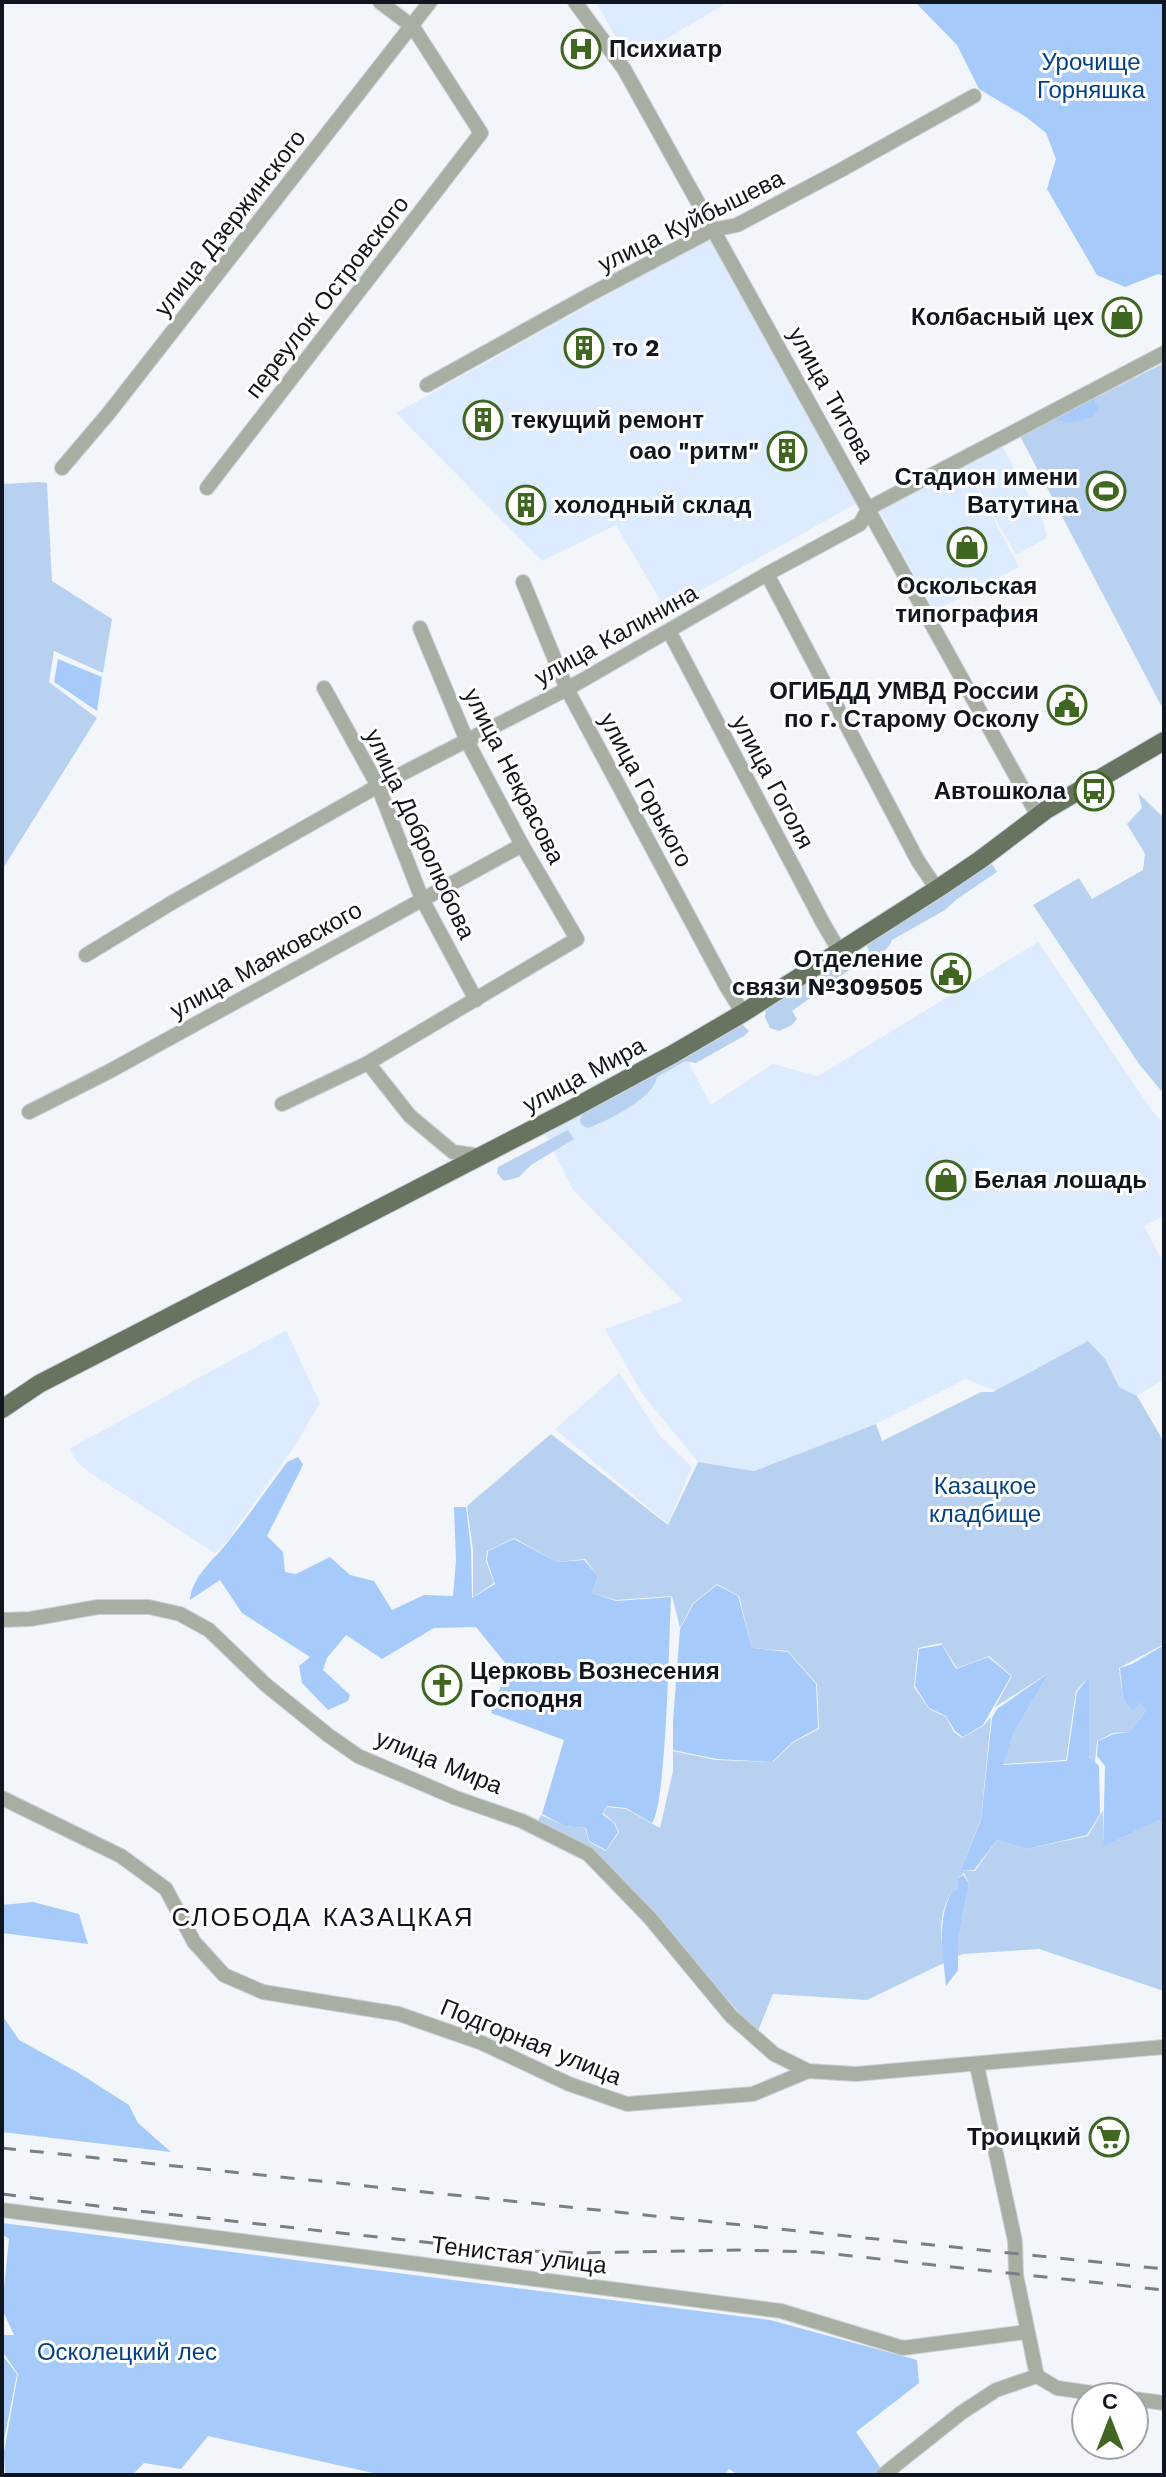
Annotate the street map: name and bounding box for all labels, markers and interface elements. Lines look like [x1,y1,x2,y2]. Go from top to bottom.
hospital icon: Психиатр [560,28,602,70]
place label: Психиатр [609,35,722,63]
park label: Урочище Горняшка [1037,48,1146,104]
street label: улица Дзержинского [148,124,312,322]
street label: улица Куйбышева [594,164,789,278]
street label: переулок Островского [239,190,415,404]
shop icon: Колбасный цех [1101,296,1143,338]
place label: Колбасный цех [911,303,1095,331]
street label: улица Титова [782,322,880,468]
building icon: то 2 [563,327,605,369]
place label: то 2 [612,334,659,362]
building icon: текущий ремонт [462,399,504,441]
place label: текущий ремонт [511,406,704,434]
building icon: оао "ритм" [766,430,808,472]
place label: оао "ритм" [629,437,759,465]
place label: Стадион имени Ватутина [894,463,1079,519]
sports icon: Стадион имени Ватутина [1085,470,1127,512]
building icon: холодный склад [505,484,547,526]
place label: холодный склад [554,491,751,519]
shop icon: Оскольская типография [946,526,988,568]
place label: Оскольская типография [895,572,1039,628]
street label: улица Калинина [530,578,703,691]
place label: ОГИБДД УМВД России по г. Старому Осколу [769,677,1040,733]
street label: улица Некрасова [458,683,571,869]
public building icon: ОГИБДД УМВД России по г. Старому Осколу [1046,684,1088,726]
street label: улица Горького [594,708,698,872]
street label: улица Гоголя [726,711,820,853]
street label: улица Добролюбова [359,724,481,944]
bus stop icon: Автошкола [1073,770,1115,812]
place label: Автошкола [934,777,1067,805]
street label: улица Маяковского [165,896,367,1024]
place label: Отделение связи №309505 [732,945,923,1001]
public building icon: Отделение связи №309505 [930,952,972,994]
street label: улица Мира [518,1031,650,1119]
shop icon: Белая лошадь [925,1159,967,1201]
place label: Белая лошадь [974,1166,1147,1194]
park label: Казацкое кладбище [929,1472,1041,1528]
place label: Церковь Вознесения Господня [470,1657,720,1713]
church icon: Церковь Вознесения Господня [421,1664,463,1706]
street label: улица Мира [372,1724,507,1800]
district label: СЛОБОДА КАЗАЦКАЯ [171,1902,475,1932]
street label: Подгорная улица [436,1993,626,2091]
supermarket icon: Троицкий [1088,2116,1130,2158]
place label: Троицкий [967,2123,1081,2151]
street label: Тенистая улица [430,2230,609,2280]
park label: Осколецкий лес [37,2338,217,2366]
north arrow [1070,2381,1150,2461]
text: С [1102,2389,1118,2414]

